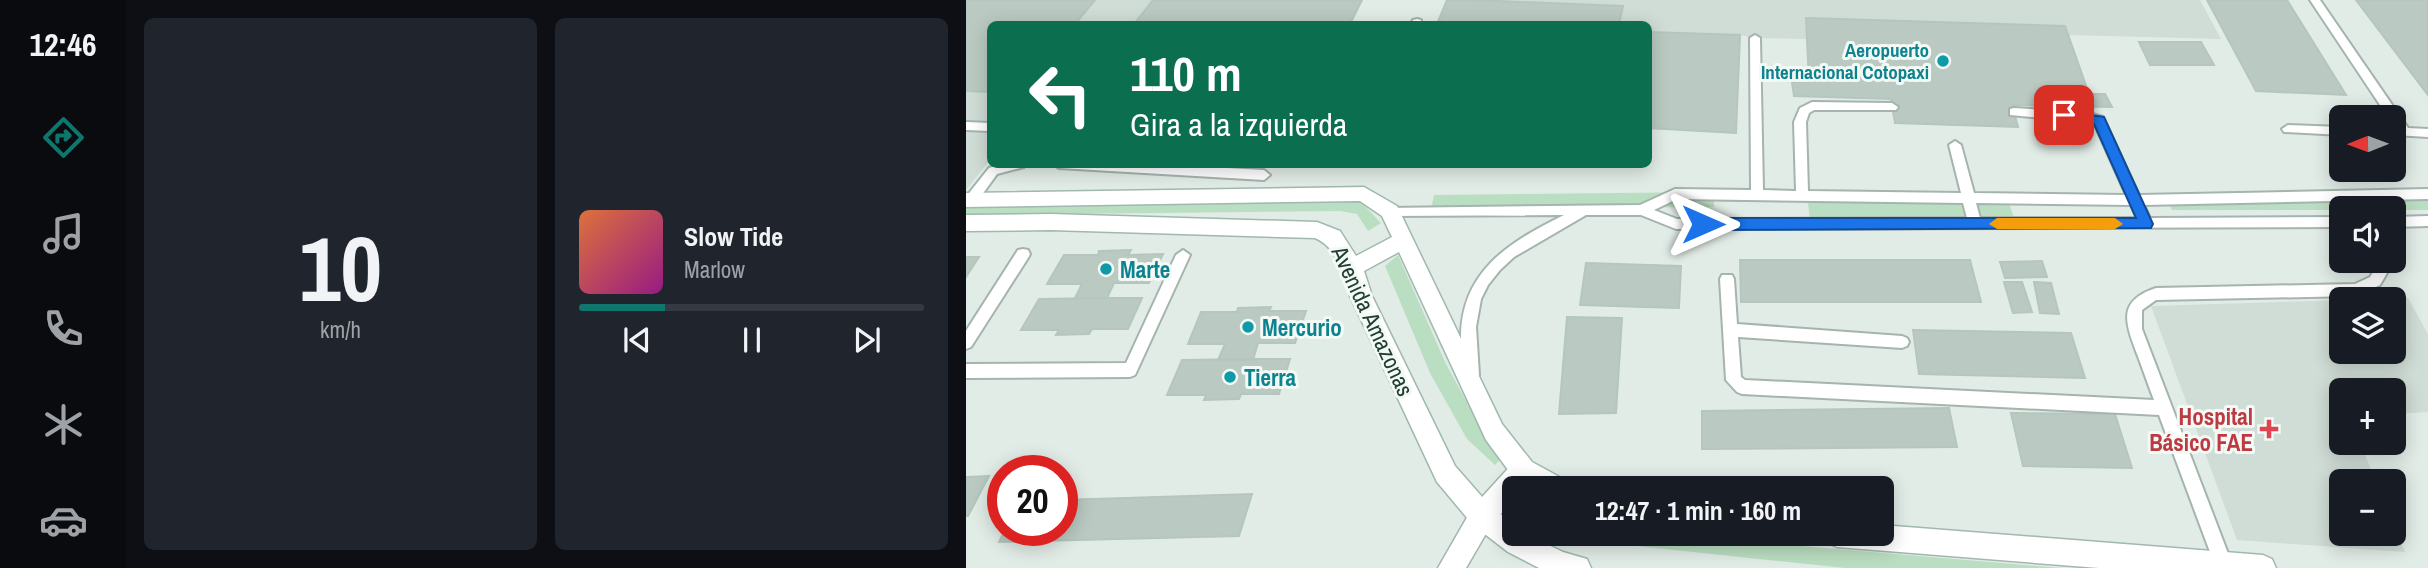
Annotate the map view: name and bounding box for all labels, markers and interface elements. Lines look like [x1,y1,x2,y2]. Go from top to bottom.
text: 12:46 [29,23,97,66]
place label: Aeropuerto Internacional Cotopaxi [1761,37,1929,85]
text: 110 m [1130,40,1242,106]
icon: left [1015,49,1106,140]
marker: Aeropuerto Internacional Cotopaxi [1935,53,1951,69]
pin [2034,85,2094,145]
icon: arrive [2045,96,2083,134]
text: Gira a la izquierda [1130,103,1347,146]
north arrow [2329,105,2406,182]
map controls [2329,105,2406,546]
icon: directions [39,113,88,162]
position arrow [1666,187,1740,261]
button: sound [2329,196,2406,273]
text: 10 [299,207,382,329]
icon: music [39,209,88,258]
text: Slow Tide [684,219,783,254]
street label: Avenida Amazonas [1324,240,1421,401]
text: Marlow [684,254,745,285]
place label: Marte [1120,254,1170,285]
marker: Marte [1098,261,1114,277]
button: layers [2329,287,2406,364]
icon: phone [39,304,88,353]
place label: Mercurio [1262,312,1342,343]
text: km/h [320,314,361,345]
marker: Mercurio [1240,319,1256,335]
icon: previous [618,321,656,359]
icon: pause [733,321,771,359]
icon: next [848,321,886,359]
place label: Tierra [1244,362,1297,393]
marker: Tierra [1222,369,1238,385]
button: + [2329,378,2406,455]
icon: climate [39,400,88,449]
place label: Hospital Básico FAE [2149,401,2253,458]
marker: Hospital Básico FAE [2259,419,2279,439]
speed limit sign: 20 [987,455,1078,546]
button: − [2329,469,2406,546]
text: 12:47 · 1 min · 160 m [1595,493,1801,528]
icon: car [39,496,88,545]

